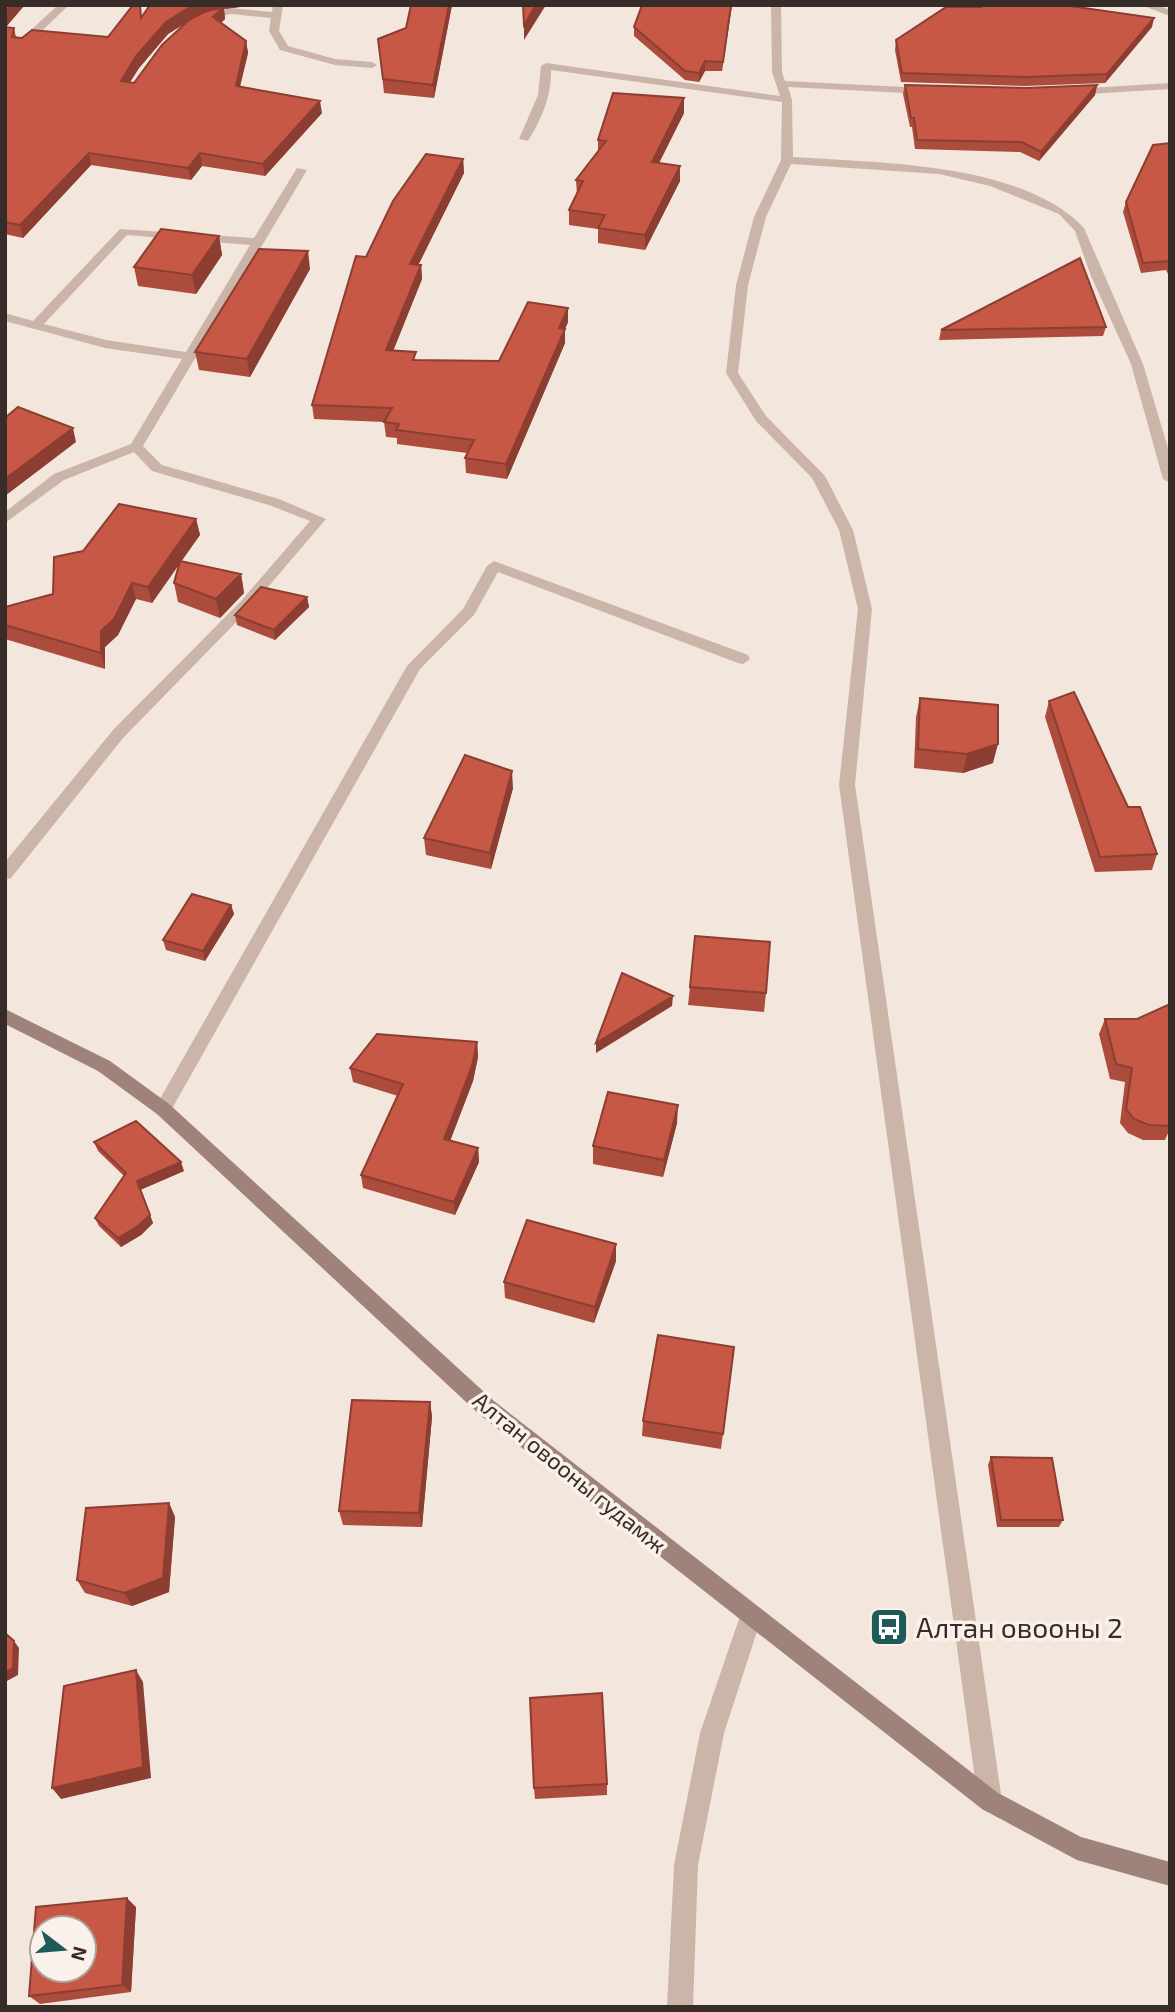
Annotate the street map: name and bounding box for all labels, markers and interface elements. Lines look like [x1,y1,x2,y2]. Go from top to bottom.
street label: Алтан овооны гудамж [467,1385,672,1559]
bus stop icon: Алтан овооны 2 [868,1606,910,1648]
place label: Алтан овооны 2 [916,1610,1123,1644]
north arrow [28,1914,98,1984]
text: N [67,1944,93,1964]

